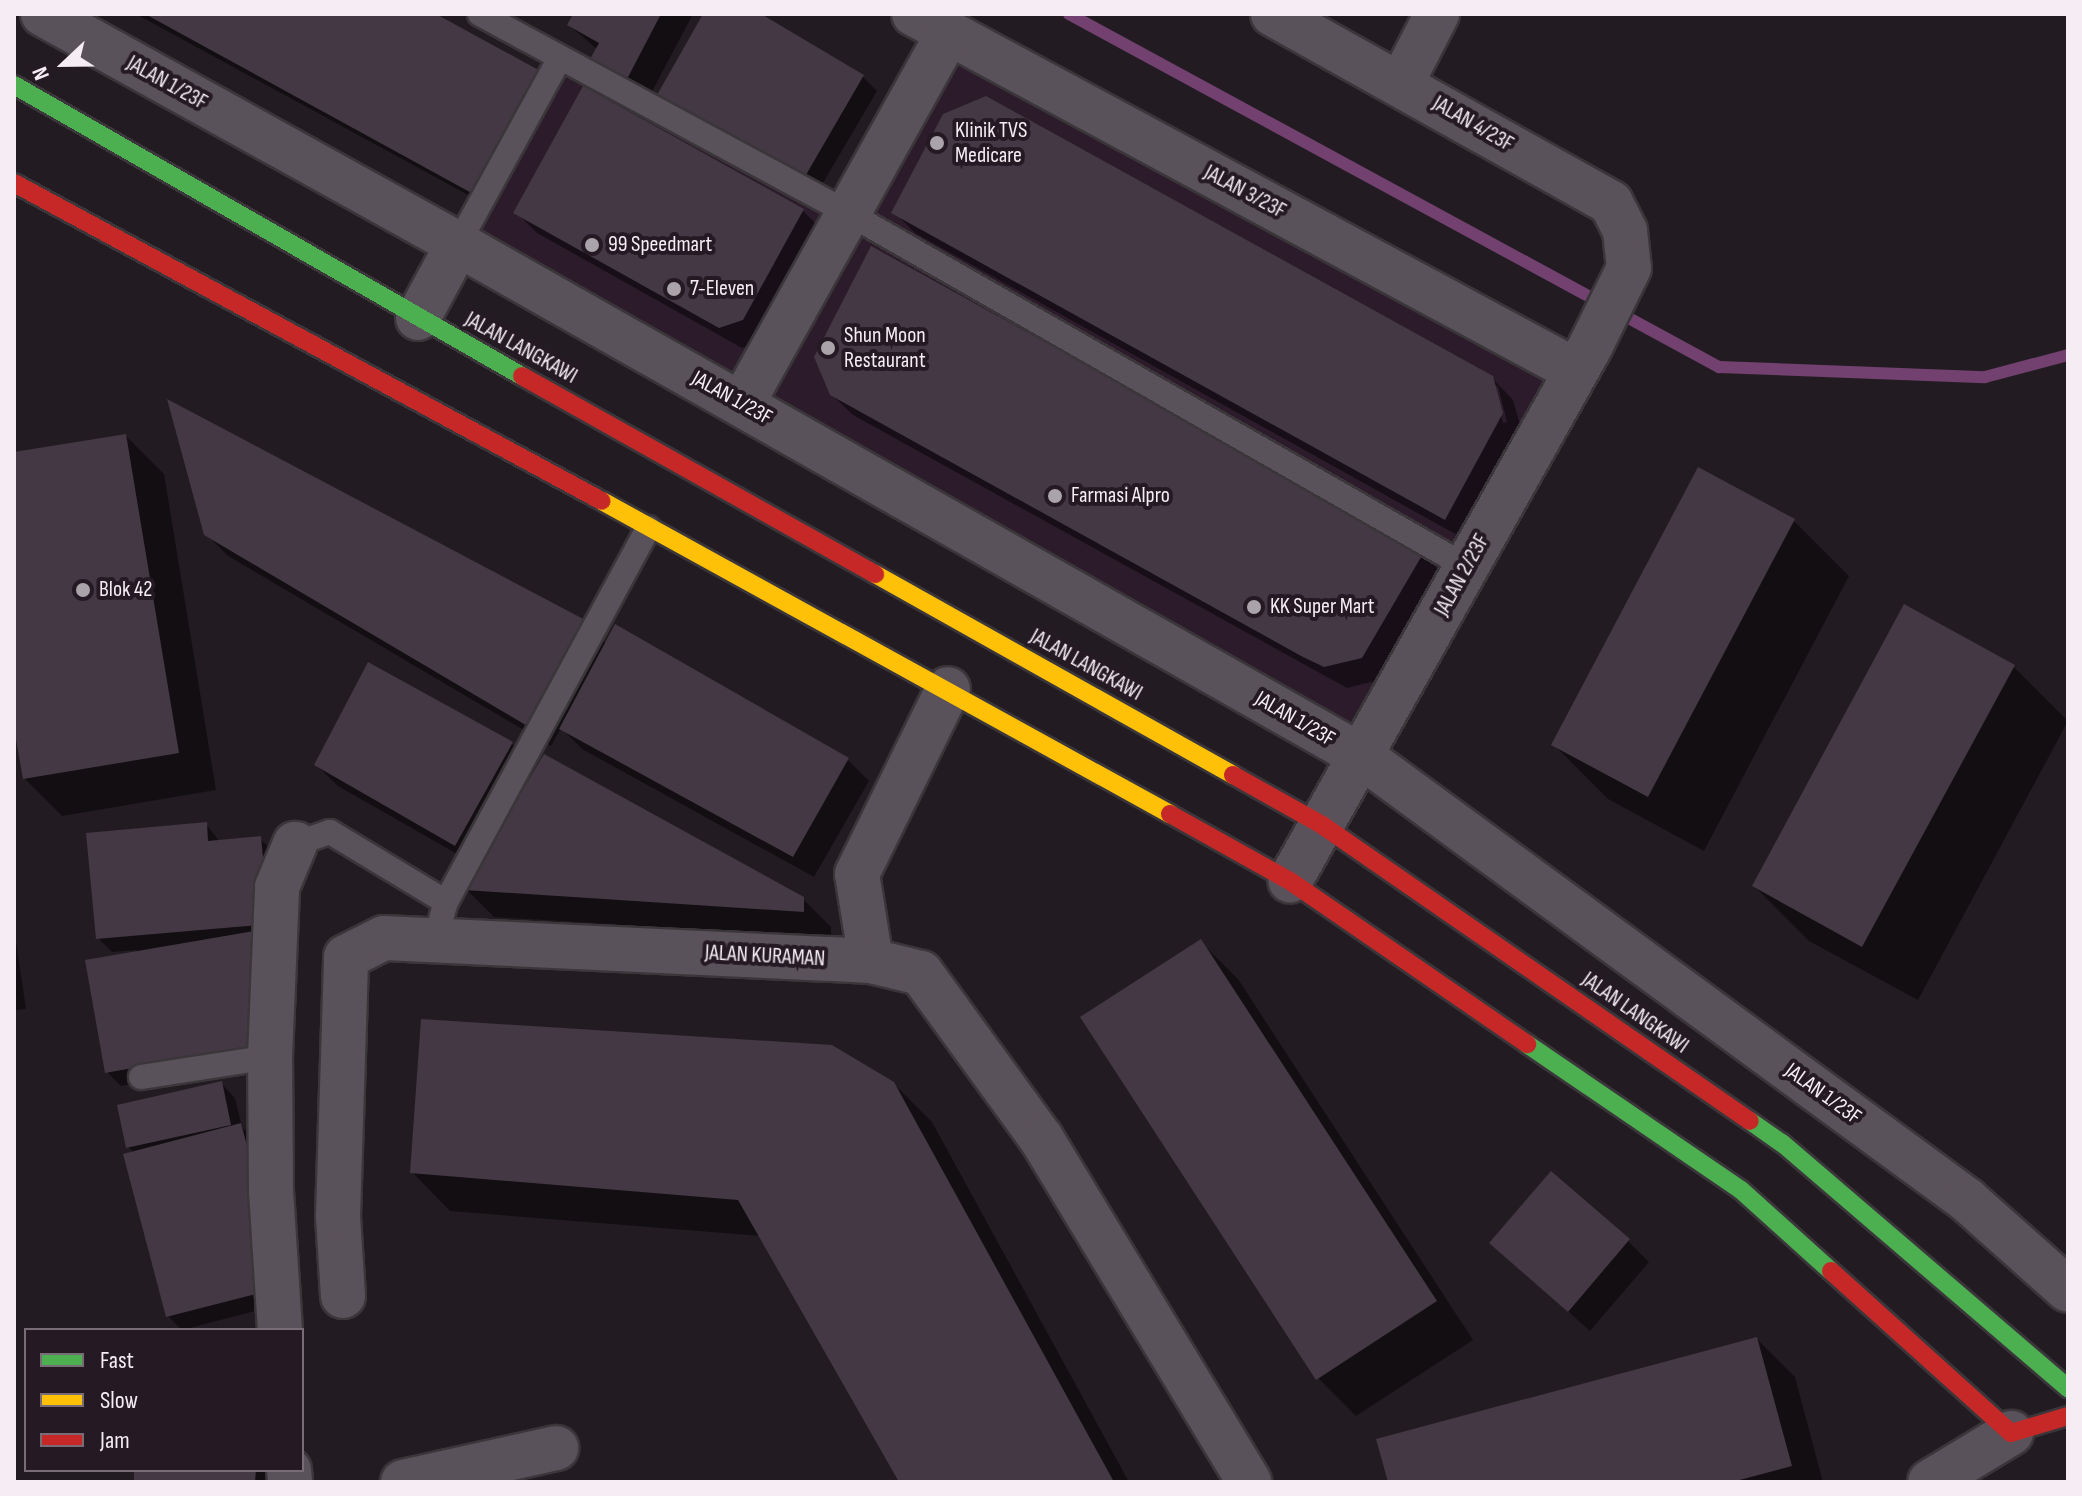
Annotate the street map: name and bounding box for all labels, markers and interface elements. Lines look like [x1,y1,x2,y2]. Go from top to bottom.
north arrow [24,24,104,104]
street label: JALAN 1/23F [122,50,212,116]
text: N [27,63,56,84]
street label: JALAN 4/23F [1428,90,1518,158]
place label: Klinik TVS Medicare [955,117,1027,168]
marker: Klinik TVS Medicare [926,132,948,154]
street label: JALAN 3/23F [1199,159,1291,225]
place label: 99 Speedmart [608,232,712,258]
marker: 99 Speedmart [583,236,601,254]
place label: 7-Eleven [690,276,754,302]
marker: 7-Eleven [665,280,683,298]
street label: JALAN LANGKAWI [460,306,582,390]
place label: Shun Moon Restaurant [844,322,926,374]
marker: Shun Moon Restaurant [819,339,837,357]
street label: JALAN 1/23F [687,365,777,431]
place label: Farmasi Alpro [1071,483,1170,509]
marker: Farmasi Alpro [1046,487,1064,505]
street label: JALAN 2/23F [1429,530,1495,620]
place label: Blok 42 [99,577,152,603]
marker: Blok 42 [74,581,92,599]
place label: KK Super Mart [1270,594,1375,620]
marker: KK Super Mart [1245,598,1263,616]
street label: JALAN LANGKAWI [1025,623,1147,707]
street label: JALAN 1/23F [1250,686,1340,752]
street label: JALAN KURAMAN [704,940,826,972]
street label: JALAN LANGKAWI [1577,967,1693,1059]
street label: JALAN 1/23F [1780,1057,1866,1131]
legend [24,1328,304,1472]
text: Fast [100,1346,134,1375]
text: Slow [100,1386,138,1415]
text: Jam [100,1426,130,1455]

